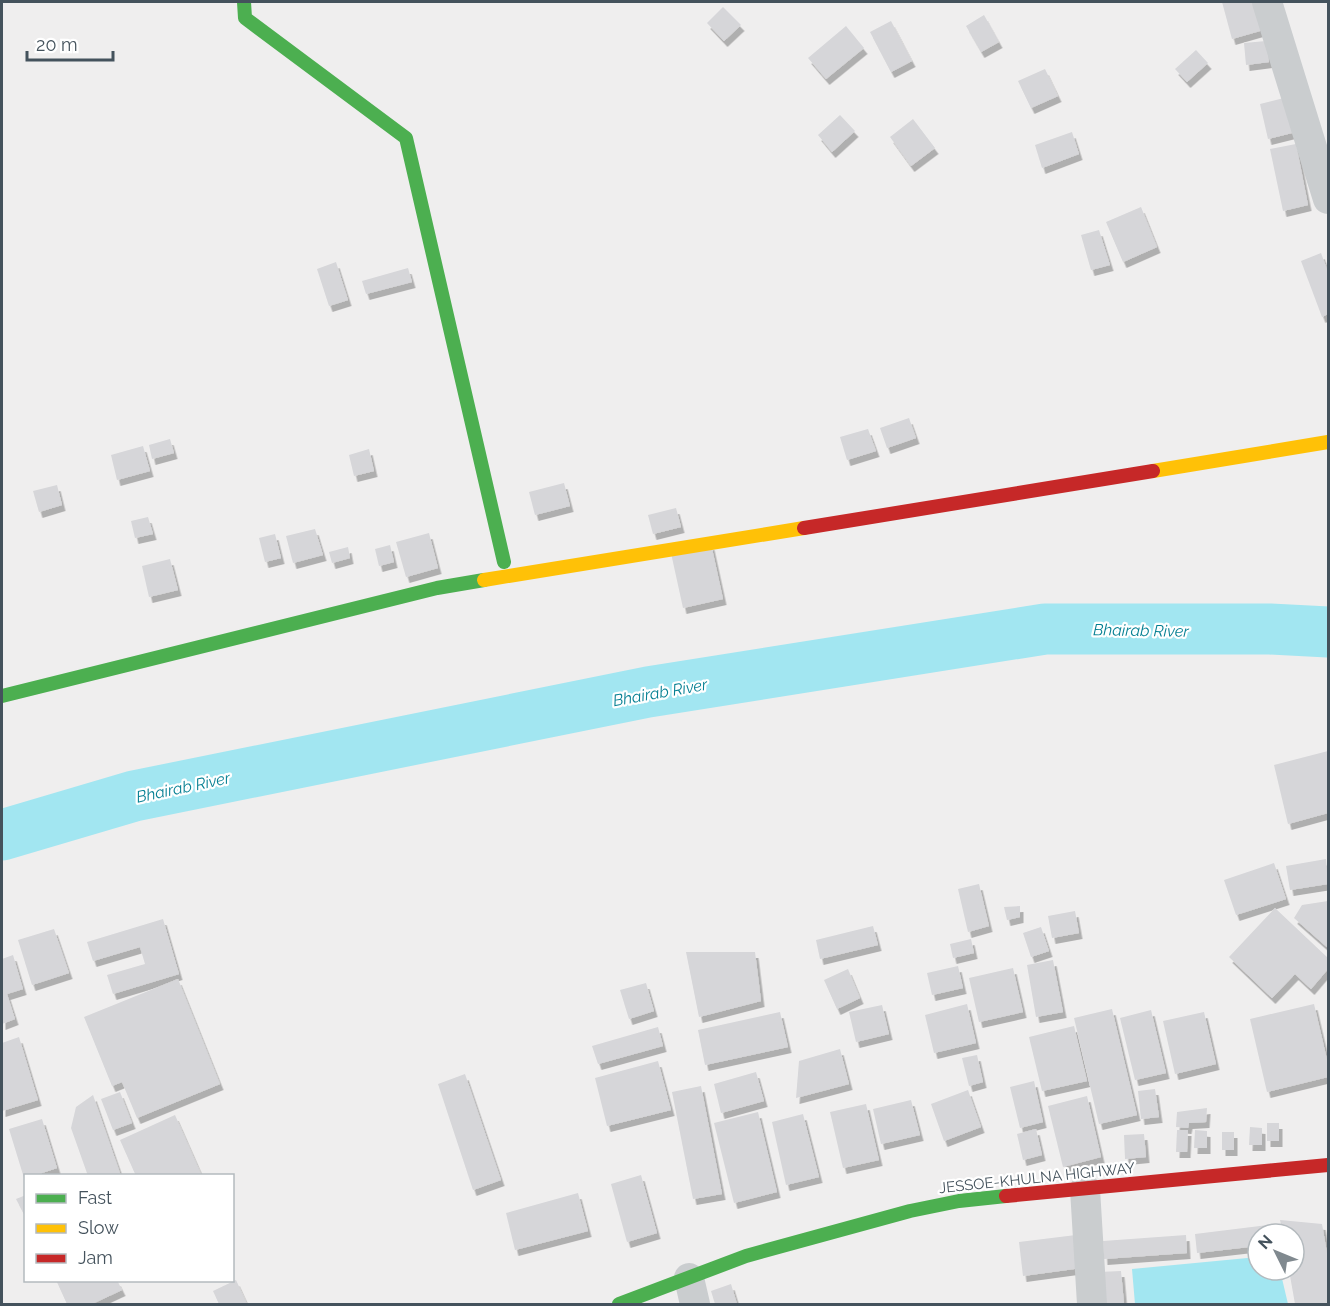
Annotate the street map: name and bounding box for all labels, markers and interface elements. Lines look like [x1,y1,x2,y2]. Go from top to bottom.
scale bar [27,24,112,62]
text: 20 m [36,34,78,55]
water label: Bhairab River [1093,620,1189,641]
water label: Bhairab River [611,675,709,710]
water label: Bhairab River [134,768,232,807]
street label: JESSOE-KHULNA HIGHWAY [938,1159,1136,1197]
legend [24,1174,234,1282]
text: Fast [78,1187,112,1208]
text: Slow [78,1217,119,1238]
north arrow [1246,1222,1306,1282]
text: N [1254,1231,1277,1253]
text: Jam [78,1247,113,1268]

